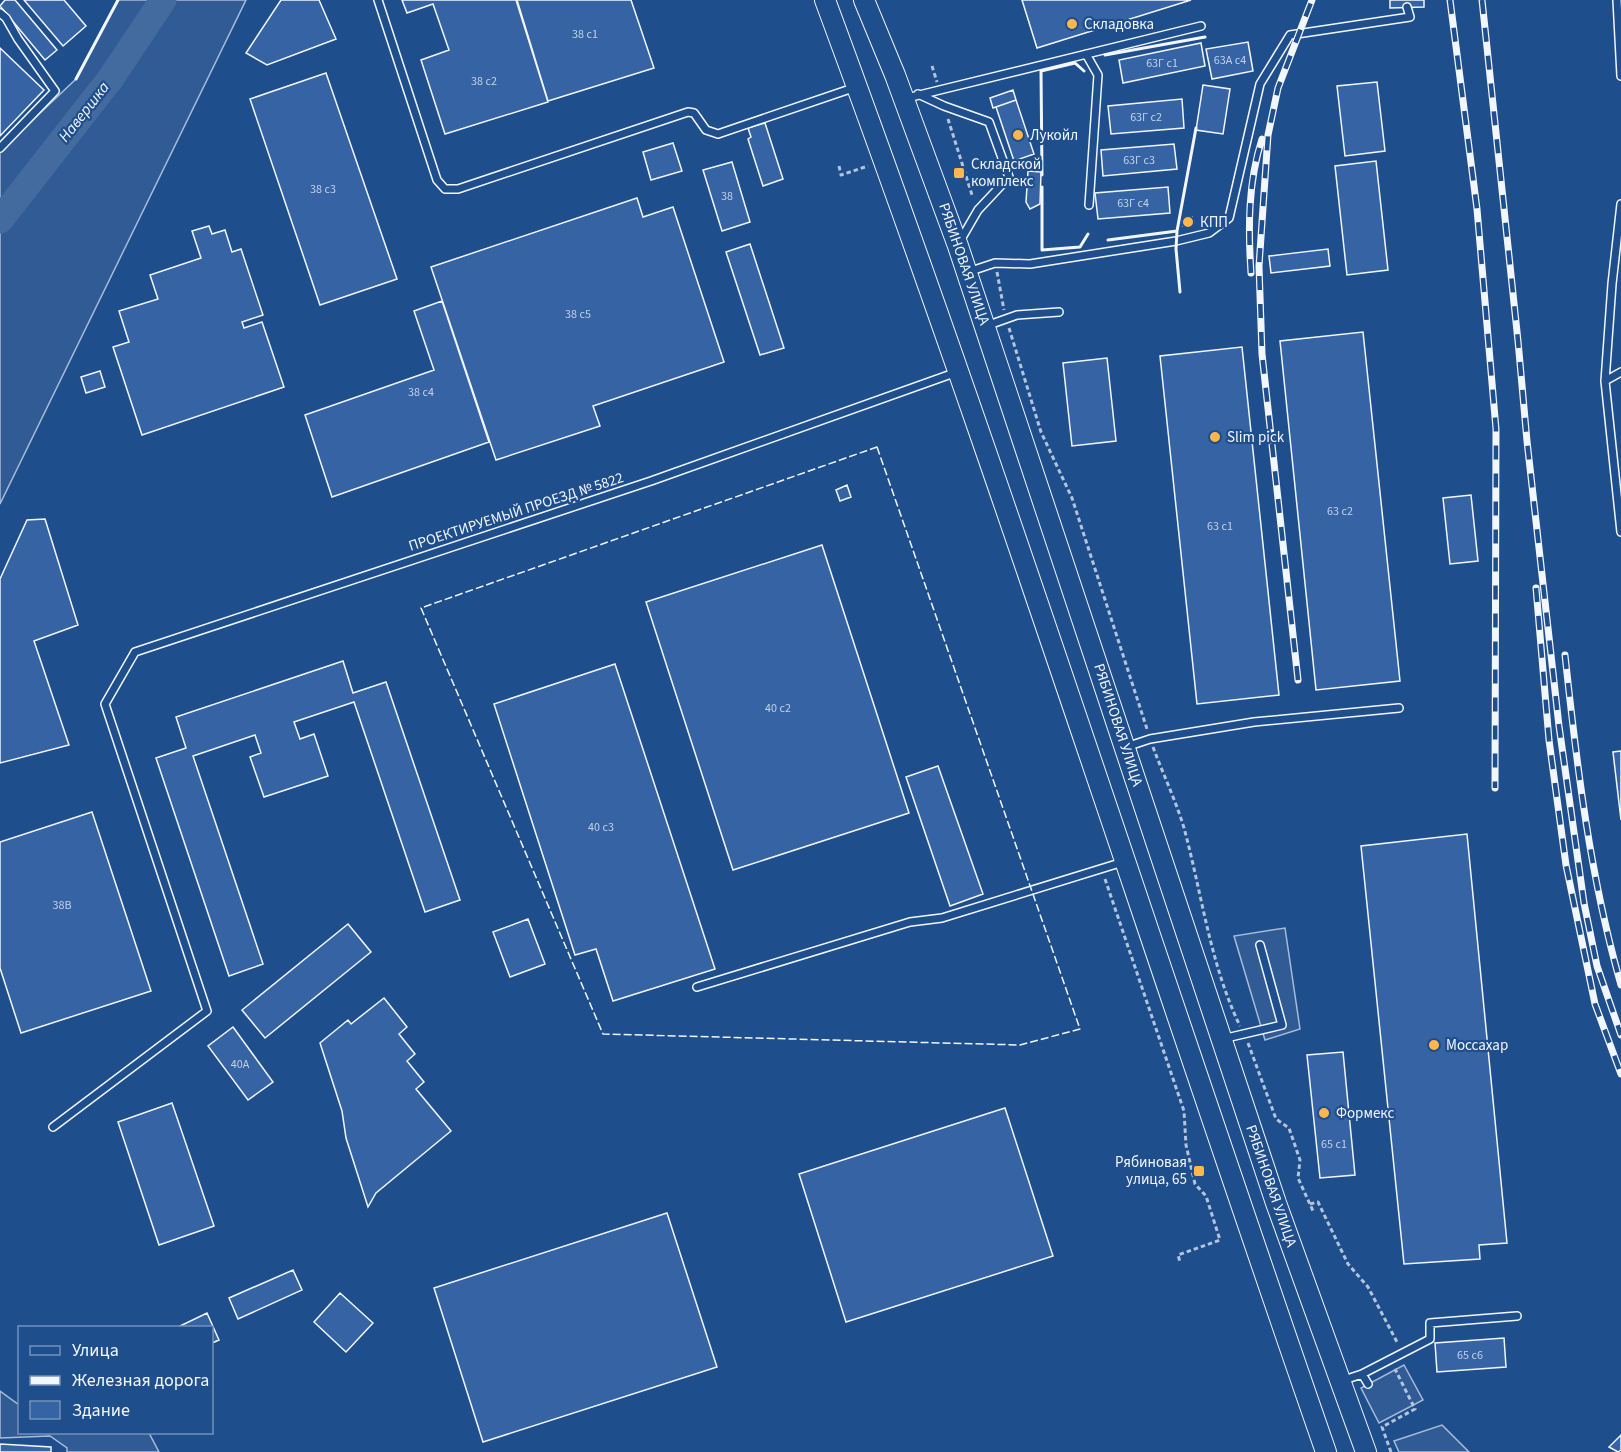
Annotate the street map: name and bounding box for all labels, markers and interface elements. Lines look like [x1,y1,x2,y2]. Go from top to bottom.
place label: Складовка [1084,14,1154,35]
marker: Складовка [1065,17,1079,31]
house number: 38 с1 [572,26,598,43]
house number: 63А с4 [1214,52,1246,69]
house number: 63Г с1 [1146,55,1178,72]
house number: 38 с2 [471,73,497,90]
water label: Навершка [53,77,115,147]
house number: 63Г с2 [1130,109,1162,126]
place label: Лукойл [1030,125,1078,146]
marker: Лукойл [1011,128,1025,142]
house number: 63Г с3 [1123,152,1155,169]
place label: Складской комплекс [971,154,1041,192]
marker: Складской комплекс [952,166,966,180]
house number: 38 с3 [310,181,336,198]
house number: 38 [721,188,733,205]
house number: 63Г с4 [1117,195,1149,212]
street label: РЯБИНОВАЯ УЛИЦА [933,200,995,329]
place label: КПП [1200,212,1228,233]
marker: КПП [1181,215,1195,229]
house number: 38 с5 [565,306,591,323]
house number: 38 с4 [408,384,434,401]
place label: Slim pick [1227,427,1285,448]
marker: Slim pick [1208,430,1222,444]
street label: ПРОЕКТИРУЕМЫЙ ПРОЕЗД № 5822 [406,467,626,557]
house number: 63 с2 [1327,503,1353,520]
house number: 63 с1 [1207,518,1233,535]
street label: РЯБИНОВАЯ УЛИЦА [1088,661,1148,790]
house number: 40 с2 [765,700,791,717]
house number: 40 с3 [588,819,614,836]
house number: 38В [53,897,71,914]
place label: Моссахар [1446,1035,1508,1056]
marker: Моссахар [1427,1038,1441,1052]
house number: 40А [231,1056,250,1073]
place label: Формекс [1336,1103,1395,1124]
marker: Формекс [1317,1106,1331,1120]
street label: РЯБИНОВАЯ УЛИЦА [1240,1122,1302,1251]
house number: 65 с1 [1321,1136,1347,1153]
place label: Рябиновая улица, 65 [1115,1152,1187,1190]
marker: Рябиновая улица, 65 [1192,1164,1206,1178]
legend [18,1326,213,1434]
text: Улица [72,1338,119,1363]
house number: 65 с6 [1457,1347,1483,1364]
text: Железная дорога [72,1368,209,1393]
text: Здание [72,1398,130,1423]

